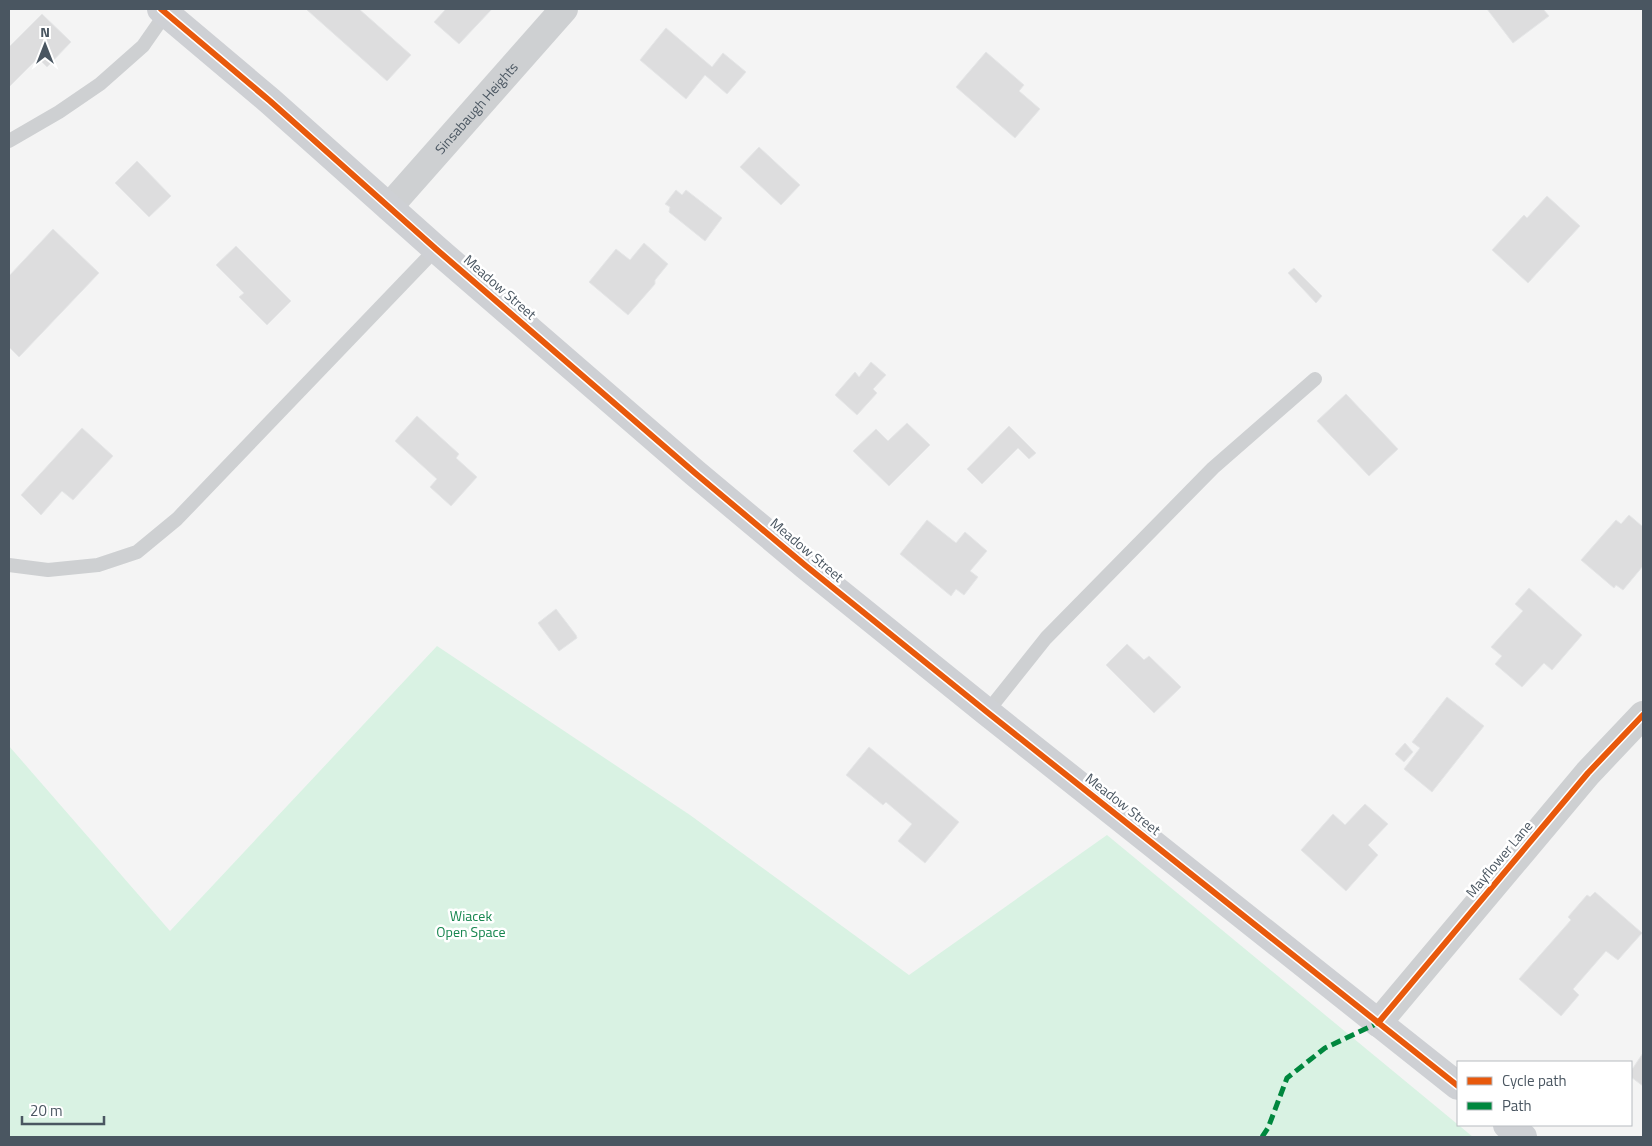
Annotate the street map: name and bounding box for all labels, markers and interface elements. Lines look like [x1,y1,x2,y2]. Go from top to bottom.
north arrow [20,20,70,70]
text: N [40,21,50,42]
street label: Sinsabaugh Heights [429,57,523,159]
street label: Meadow Street [459,249,541,324]
street label: Meadow Street [766,513,849,587]
street label: Meadow Street [1081,768,1165,840]
street label: Mayflower Lane [1460,816,1537,902]
park label: Wiacek Open Space [436,905,506,942]
legend [1457,1061,1632,1126]
text: Cycle path [1502,1069,1567,1092]
scale bar [22,1094,105,1126]
text: Path [1502,1094,1532,1117]
text: 20 m [30,1099,63,1122]

